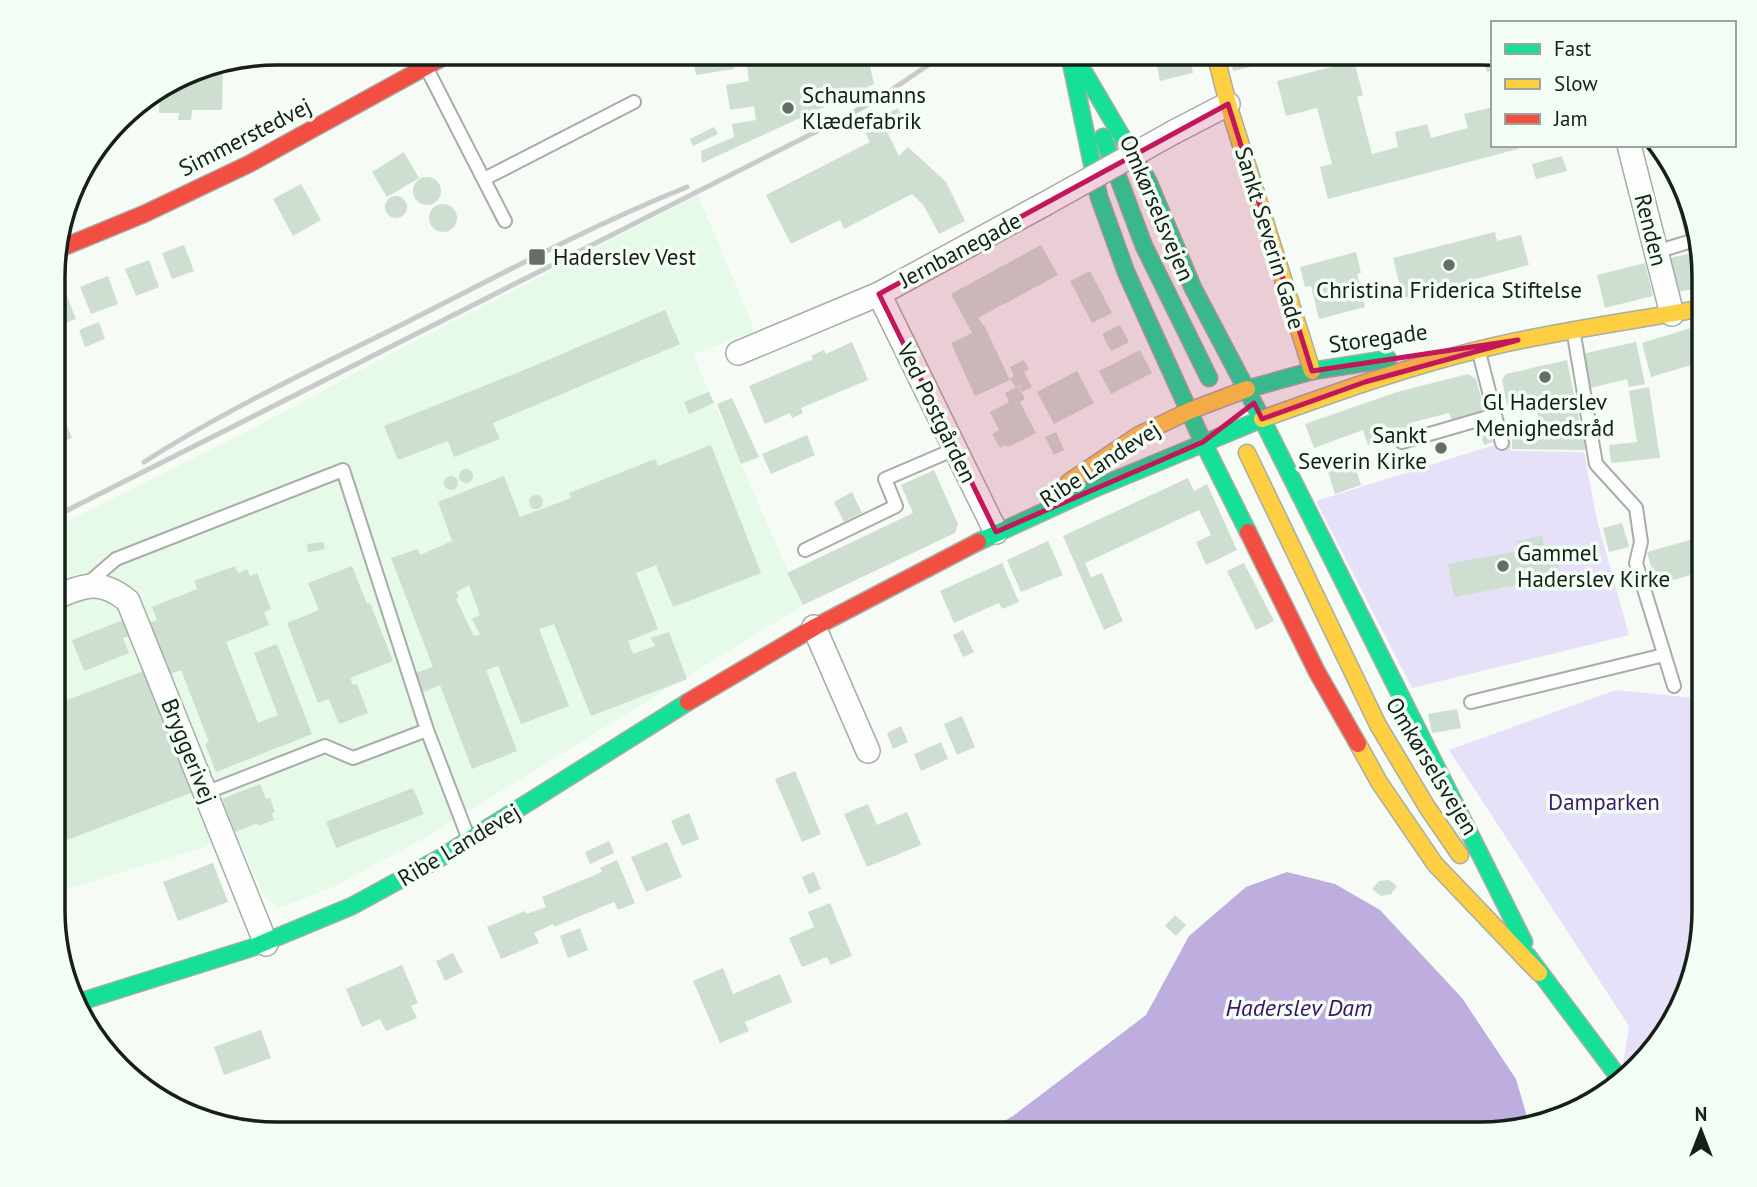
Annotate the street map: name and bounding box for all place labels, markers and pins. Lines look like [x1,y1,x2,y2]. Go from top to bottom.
place label: Schaumanns Klædefabrik [802,80,926,135]
marker: Schaumanns Klædefabrik [780,100,796,116]
place label: Haderslev Vest [553,242,696,271]
marker: Haderslev Vest [527,247,547,267]
marker: Christina Friderica Stiftelse [1441,257,1457,273]
place label: Christina Friderica Stiftelse [1316,275,1582,304]
marker: Gl Haderslev Menighedsråd [1537,369,1553,385]
place label: Gl Haderslev Menighedsråd [1476,387,1614,442]
place label: Sankt Severin Kirke [1298,420,1427,475]
marker: Sankt Severin Kirke [1433,440,1449,456]
place label: Gammel Haderslev Kirke [1517,538,1670,593]
marker: Gammel Haderslev Kirke [1495,558,1511,574]

